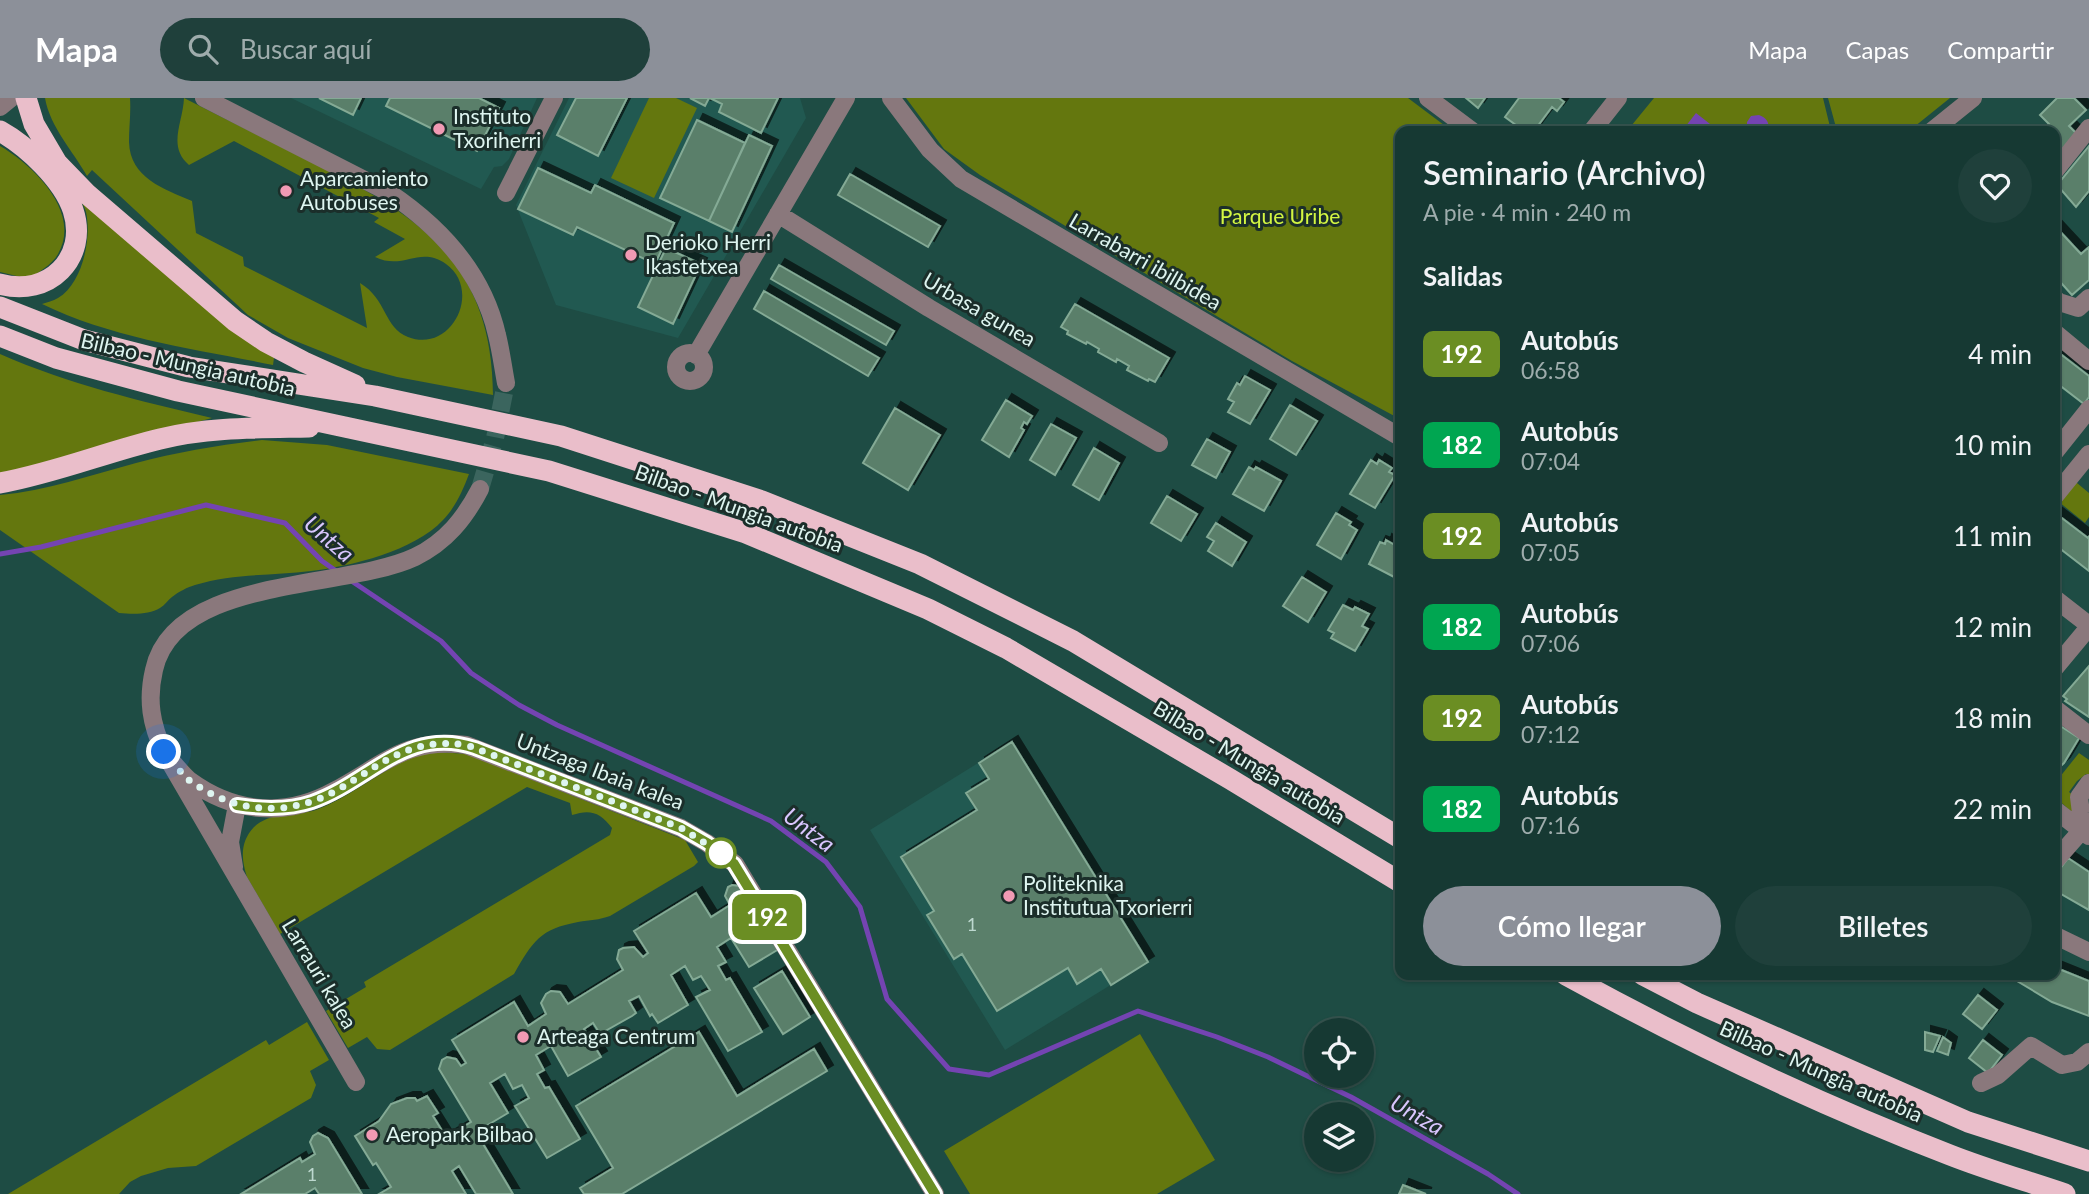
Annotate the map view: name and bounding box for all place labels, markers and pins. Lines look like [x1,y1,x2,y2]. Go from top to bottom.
place label: Instituto Txoriherri [453,103,541,152]
marker: Instituto Txoriherri [431,121,447,137]
place label: Aparcamiento Autobuses [300,165,429,214]
marker: Aparcamiento Autobuses [278,183,294,199]
place label: Derioko Herri Ikastetxea [645,229,771,278]
marker: Derioko Herri Ikastetxea [623,247,639,263]
unlabelled marker [706,838,736,868]
place label: Politeknika Institutua Txorierri [1023,870,1193,919]
marker: Politeknika Institutua Txorierri [1001,888,1017,904]
place label: Arteaga Centrum [537,1023,695,1048]
marker: Arteaga Centrum [515,1029,531,1045]
place label: Aeropark Bilbao [386,1121,534,1146]
marker: Aeropark Bilbao [364,1127,380,1143]

